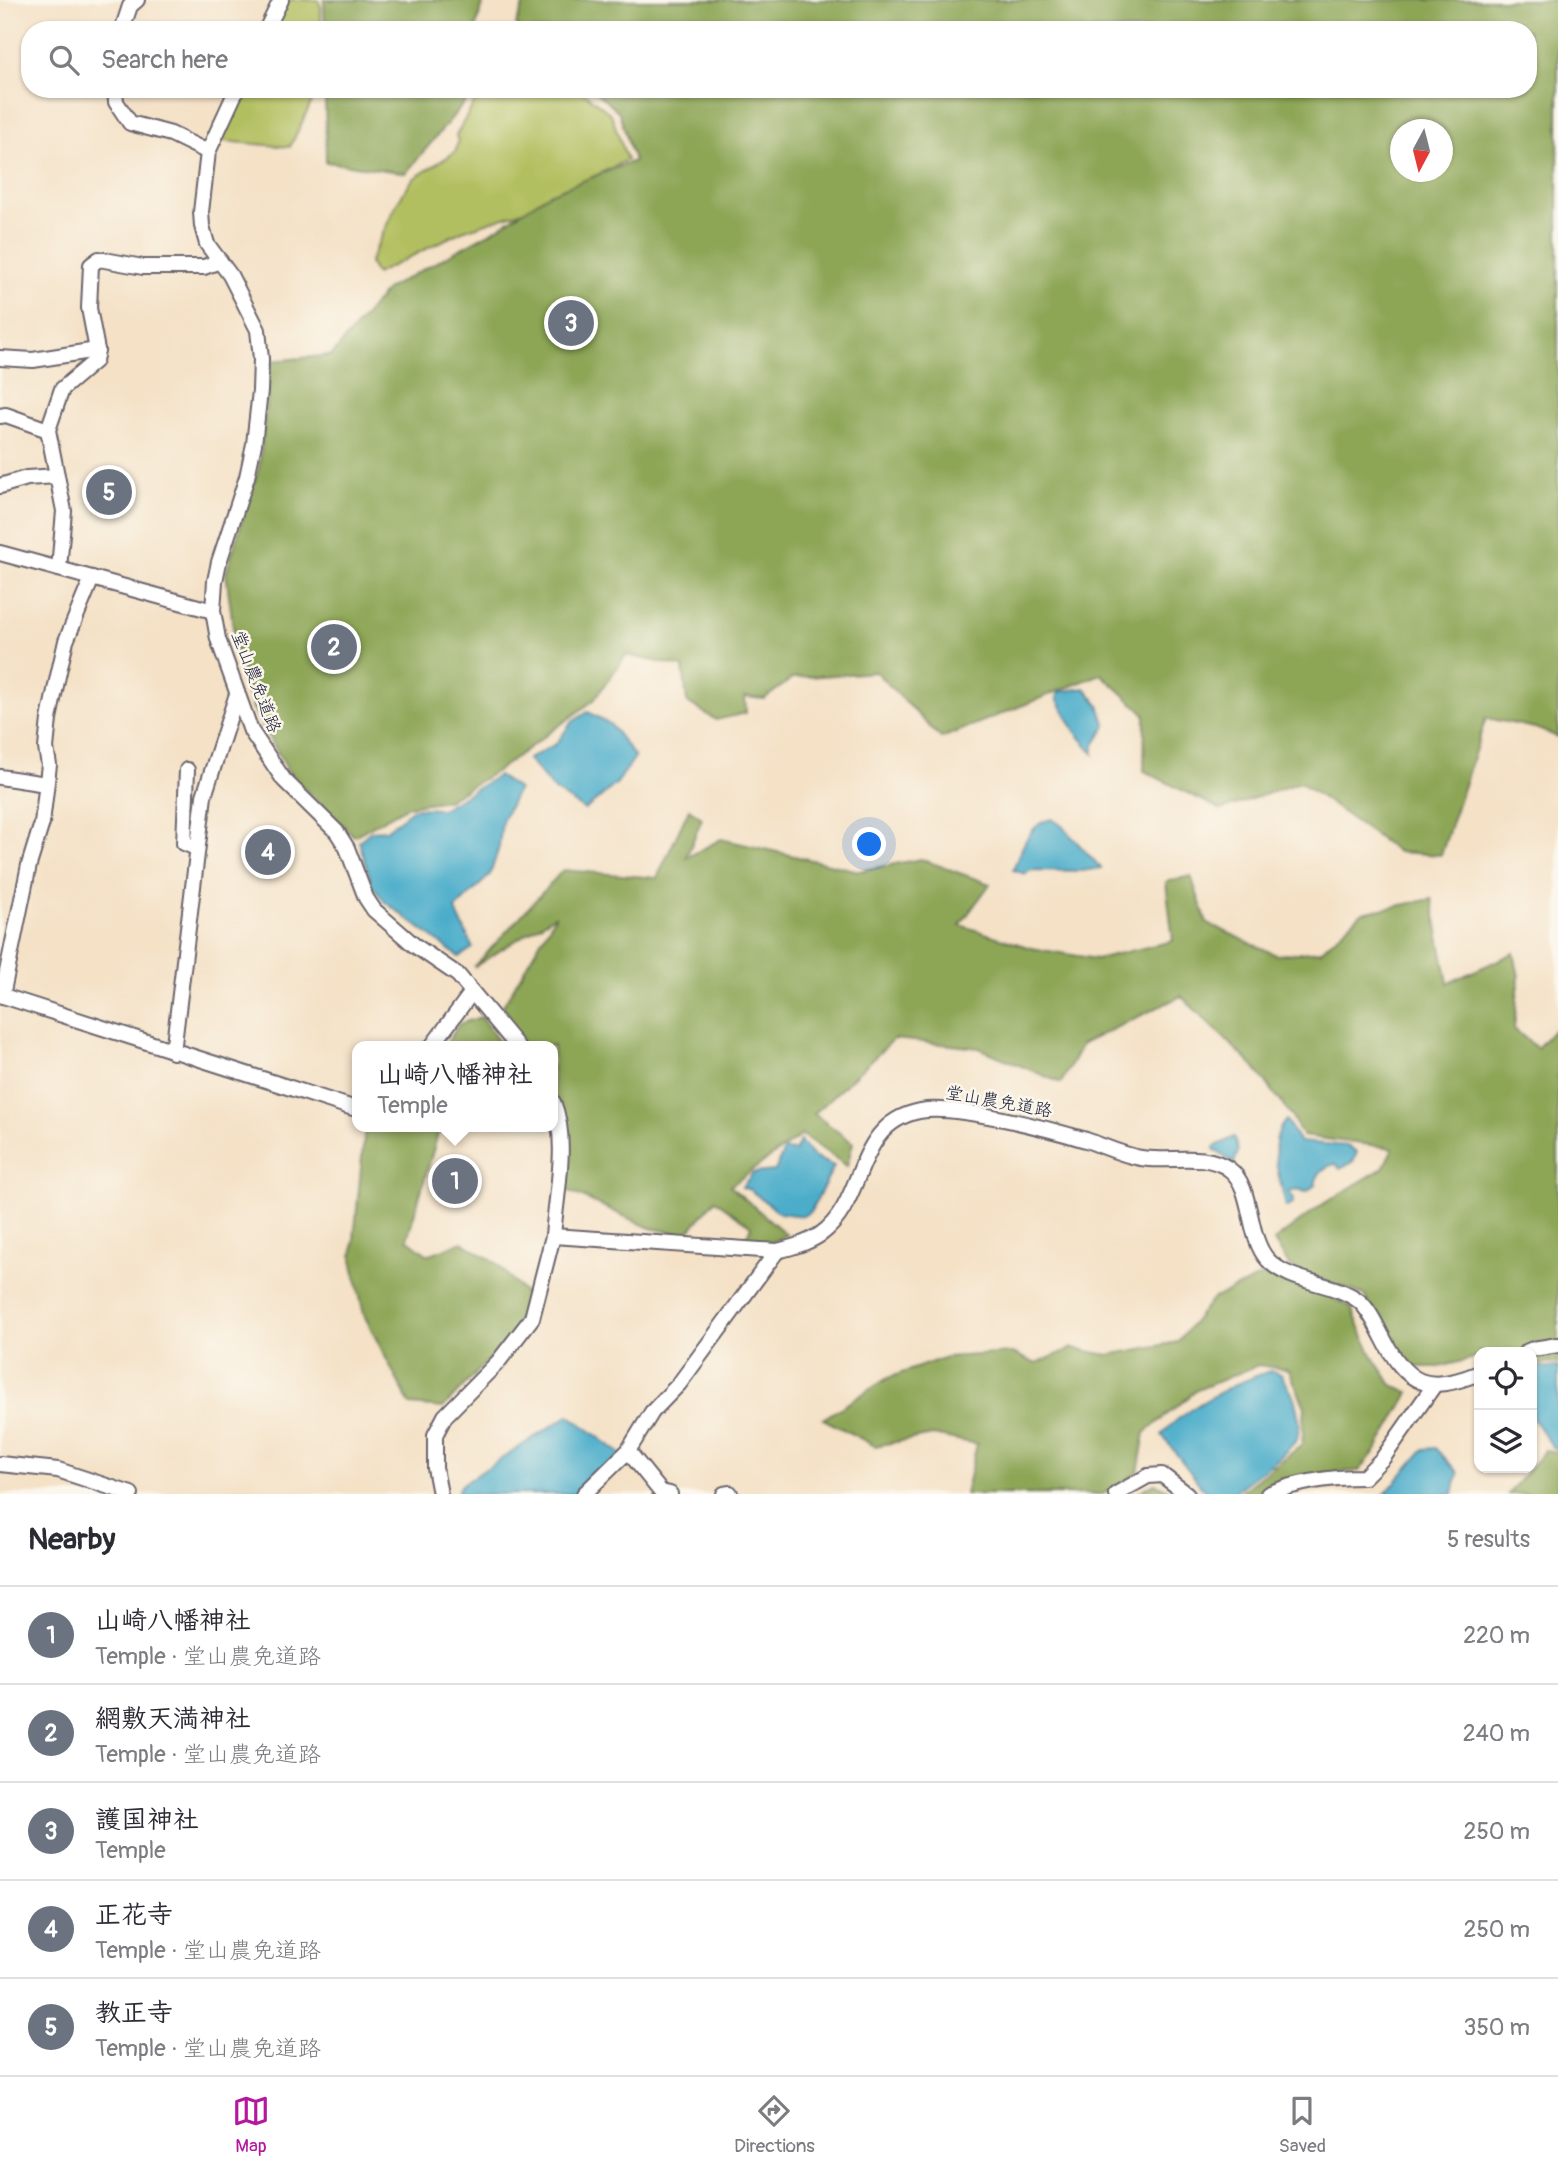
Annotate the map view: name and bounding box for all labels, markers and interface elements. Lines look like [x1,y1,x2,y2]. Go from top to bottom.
search box [21,21,1537,98]
icon: search [45,41,83,79]
text: Search here [101,44,228,76]
north arrow [1390,119,1453,182]
pin: 3 [548,297,594,349]
pin: 5 [86,466,132,518]
pin: 2 [311,621,357,673]
street label: 堂山農免道路 [226,627,286,737]
pin: 4 [245,826,291,878]
your location [852,827,886,861]
popup [352,1041,558,1132]
text: 山崎八幡神社 [377,1059,533,1091]
street label: 堂山農免道路 [944,1081,1054,1123]
text: Temple [377,1091,448,1120]
pin: 1 [432,1155,478,1207]
map controls [1474,1347,1537,1473]
button: locate [1474,1347,1537,1410]
button: layers [1474,1410,1537,1473]
text: Nearby [28,1521,115,1558]
text: 5 results [1447,1525,1530,1554]
text: 山崎八幡神社 [95,1605,251,1637]
text: 1 [47,1621,56,1650]
text: 220 m [1463,1621,1530,1650]
text: Temple · 堂山農免道路 [95,1642,321,1671]
text: 網敷天満神社 [95,1703,251,1735]
text: 2 [45,1719,57,1748]
text: 240 m [1463,1719,1530,1748]
text: Temple · 堂山農免道路 [95,1740,321,1769]
text: 護国神社 [95,1804,199,1836]
text: 3 [45,1817,57,1846]
text: 250 m [1464,1817,1530,1846]
text: Temple [95,1836,166,1865]
text: 正花寺 [95,1899,173,1931]
text: 4 [44,1915,58,1944]
text: 250 m [1464,1915,1530,1944]
text: Temple · 堂山農免道路 [95,1936,321,1965]
text: 教正寺 [95,1997,173,2029]
text: 5 [45,2013,57,2042]
text: 350 m [1464,2013,1530,2042]
text: Temple · 堂山農免道路 [95,2034,321,2063]
tab: Map [232,2092,270,2158]
tab: Directions [734,2092,815,2158]
tab: Saved [1279,2092,1326,2158]

